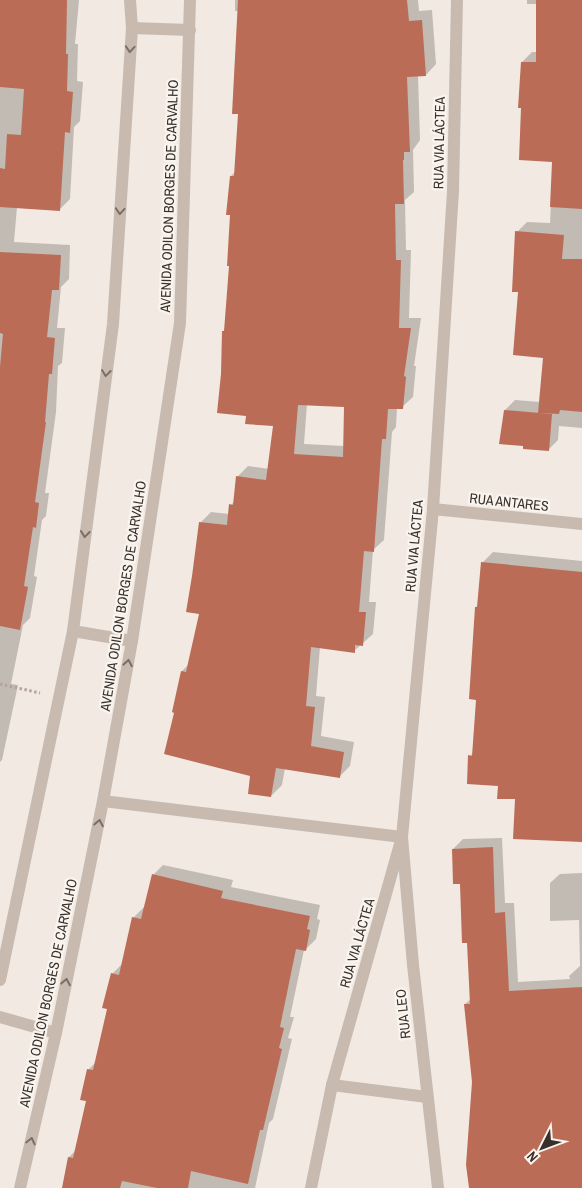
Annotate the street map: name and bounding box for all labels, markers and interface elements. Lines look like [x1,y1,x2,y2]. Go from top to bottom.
one-way arrow [125,45,136,53]
street label: AVENIDA ODILON BORGES DE CARVALHO [156,79,182,314]
street label: RUA VIA LÁCTEA [429,96,449,189]
one-way arrow [114,207,125,215]
one-way arrow [102,368,112,377]
street label: AVENIDA ODILON BORGES DE CARVALHO [96,480,150,713]
street label: RUA ANTARES [468,489,550,515]
street label: RUA VIA LÁCTEA [401,499,427,593]
one-way arrow [81,530,91,538]
one-way arrow [123,658,133,667]
one-way arrow [93,818,103,827]
street label: AVENIDA ODILON BORGES DE CARVALHO [15,877,81,1110]
street label: RUA VIA LÁCTEA [336,896,378,990]
one-way arrow [61,977,71,986]
street label: RUA LEO [391,988,415,1040]
north arrow [517,1123,567,1173]
one-way arrow [25,1136,36,1145]
text: N [523,1148,542,1166]

